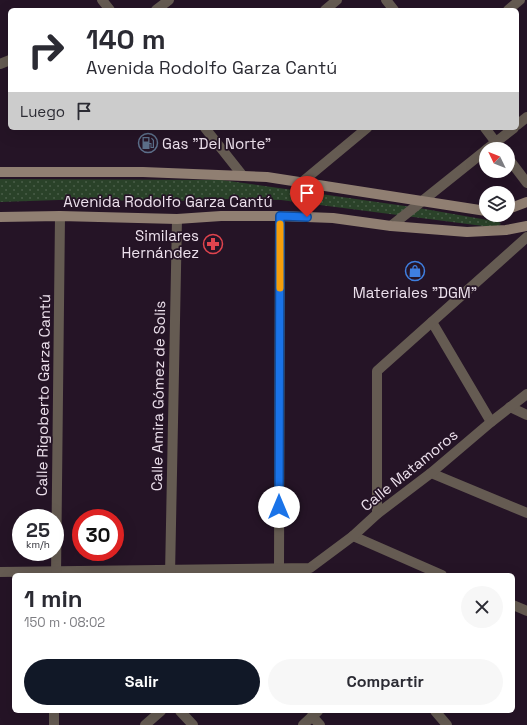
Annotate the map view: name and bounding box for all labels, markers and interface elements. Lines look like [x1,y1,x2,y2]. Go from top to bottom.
text: 140 m [86,21,166,57]
icon: right [20,24,72,76]
text: Avenida Rodolfo Garza Cantú [86,56,337,79]
icon: arrive [73,100,95,122]
text: Luego [20,102,65,121]
fuel station icon: Gas "Del Norte" [137,132,159,154]
place label: Gas "Del Norte" [162,134,271,153]
north arrow [479,142,515,178]
map controls [479,142,515,222]
pin [290,176,324,217]
icon: arrive [296,182,318,204]
button: layers [479,186,515,222]
street label: Avenida Rodolfo Garza Cantú [63,192,273,211]
place label: Similares Hernández [122,226,199,262]
pharmacy icon: Similares Hernández [202,233,224,255]
shop icon: Materiales "DGM" [404,260,426,282]
place label: Materiales "DGM" [353,283,477,302]
street label: Calle Rigoberto Garza Cantú [32,294,54,496]
street label: Calle Amira Gómez de Solis [147,301,169,491]
street label: Calle Matamoros [357,425,462,515]
position arrow [258,486,300,528]
speed limit sign: 30 [72,509,124,561]
text: 25 [26,517,50,543]
text: km/h [26,538,50,551]
text: 1 min [24,583,83,614]
button: close [461,586,503,628]
text: 150 m · 08:02 [24,614,105,631]
button: Salir [24,659,260,705]
button: Compartir [268,659,503,705]

